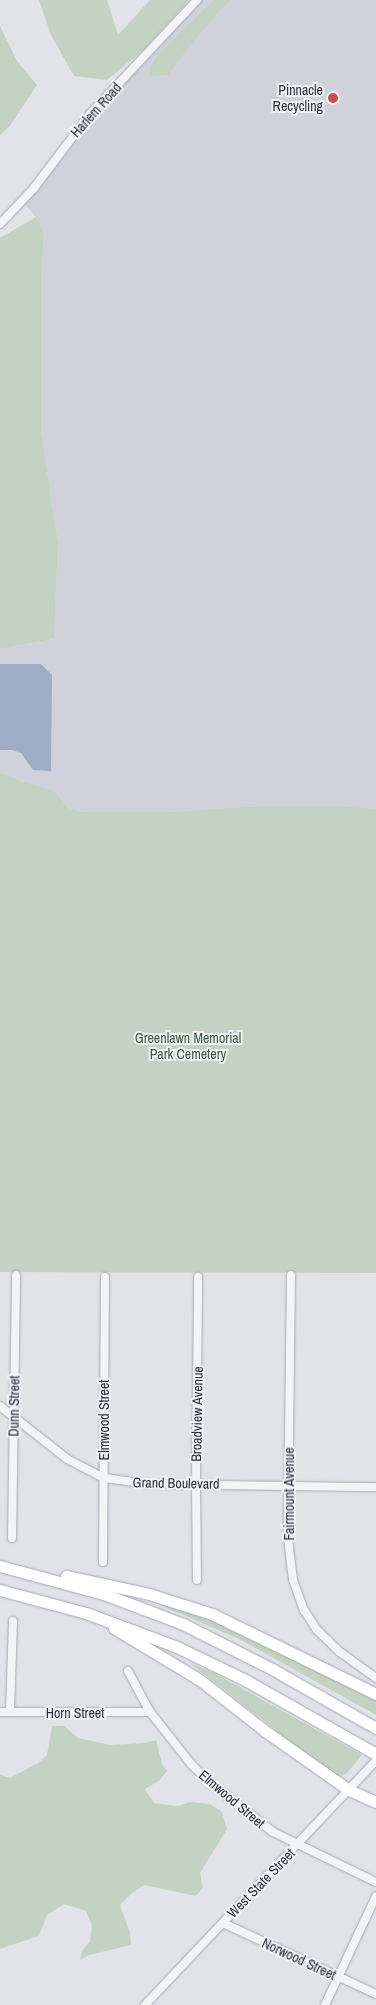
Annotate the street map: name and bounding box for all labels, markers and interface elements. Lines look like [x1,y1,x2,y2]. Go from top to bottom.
street label: Harlem Road [67,79,125,141]
place label: Pinnacle Recycling [273,82,323,114]
marker: Pinnacle Recycling [327,92,339,104]
park label: Greenlawn Memorial Park Cemetery [135,1030,241,1062]
street label: Broadview Avenue [188,1366,206,1462]
street label: Dunn Street [5,1375,23,1437]
street label: Elmwood Street [96,1379,112,1461]
street label: Fairmount Avenue [281,1447,297,1541]
street label: Grand Boulevard [132,1474,220,1492]
street label: Horn Street [46,1705,104,1721]
street label: Elmwood Street [196,1767,268,1831]
street label: West State Street [224,1845,298,1921]
street label: Norwood Street [259,1935,339,1983]

